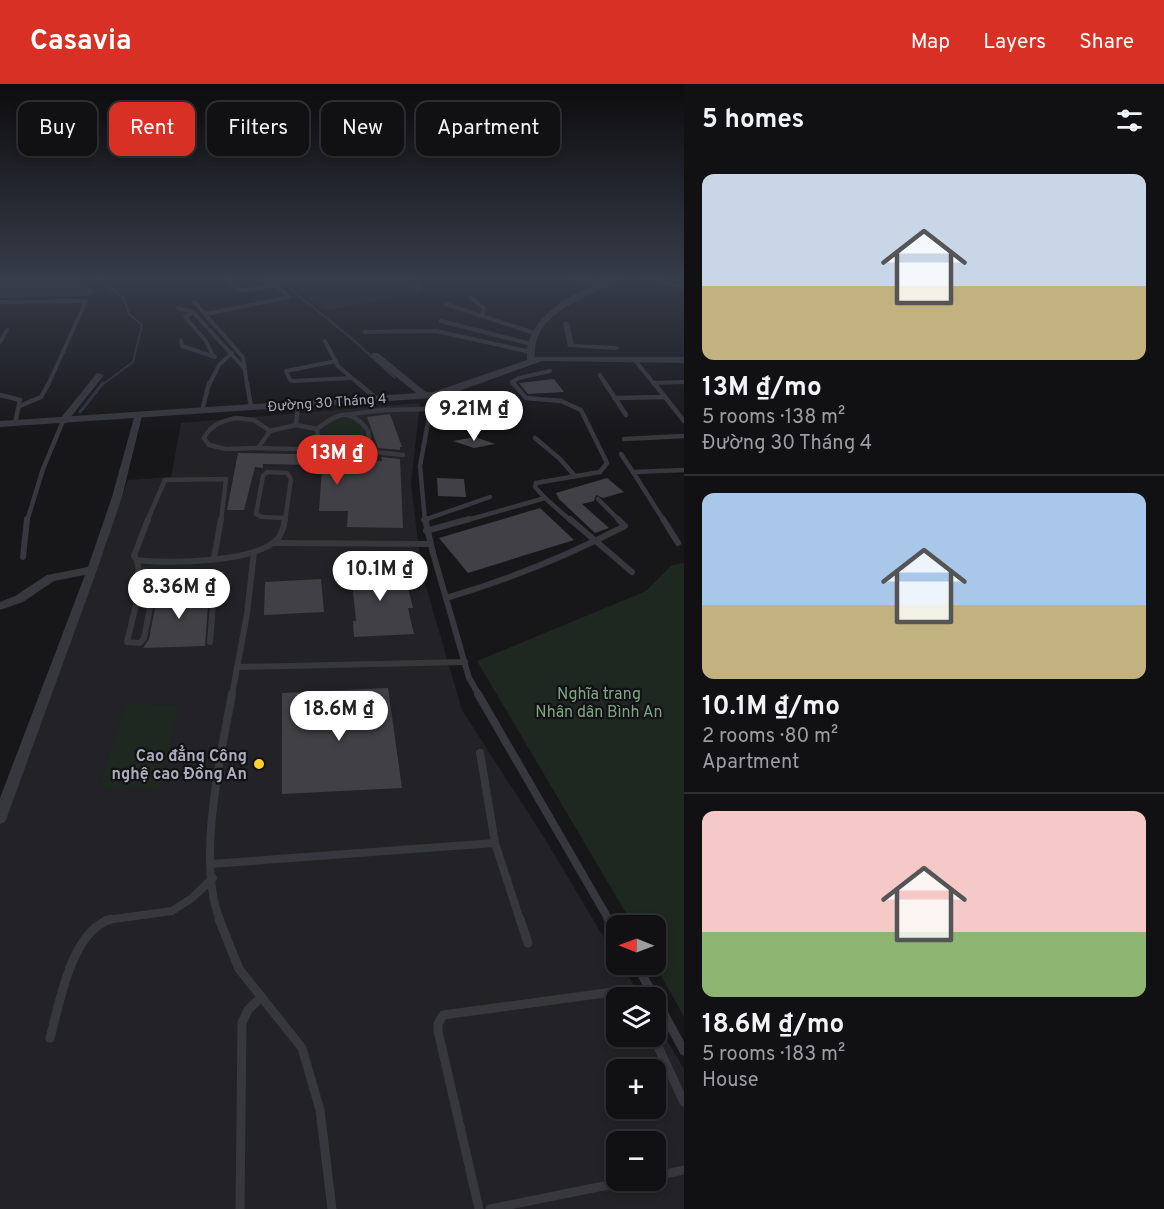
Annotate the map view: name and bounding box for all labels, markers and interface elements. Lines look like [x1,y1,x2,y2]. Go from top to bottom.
text: Casavia [30,24,132,60]
text: Map [911,29,950,56]
text: Layers [983,29,1046,56]
text: Share [1079,29,1134,56]
chip: Buy [18,102,97,156]
chip: Rent [109,102,195,156]
chip: Filters [207,102,309,156]
chip: New [321,102,404,156]
chip: Apartment [416,102,560,156]
text: 5 homes [702,104,804,137]
icon: filters [1113,104,1146,137]
icon: home [870,213,978,321]
text: 13M ₫/mo [702,372,822,405]
street label: Đường 30 Tháng 4 [267,391,387,416]
pin: 9.21M ₫ [419,391,529,442]
text: 9.21M ₫ [439,397,509,423]
text: 5 rooms · 138 m² [702,405,845,431]
text: Đường 30 Tháng 4 [702,431,872,457]
pin: 13M ₫ [295,435,379,486]
text: 13M ₫ [311,441,363,467]
icon: home [870,532,978,640]
pin: 10.1M ₫ [325,551,435,602]
text: 10.1M ₫ [347,557,413,583]
pin: 8.36M ₫ [124,569,234,620]
text: 8.36M ₫ [142,575,216,601]
park label: Nghĩa trang Nhân dân Bình An [535,685,663,723]
pin: 18.6M ₫ [284,691,394,742]
text: 10.1M ₫/mo [702,691,840,724]
text: 18.6M ₫ [304,697,374,723]
text: 2 rooms · 80 m² [702,724,838,750]
place label: Cao đẳng Công nghệ cao Đồng An [111,744,247,785]
text: Apartment [702,750,800,776]
marker: Cao đẳng Công nghệ cao Đồng An [252,757,266,771]
icon: home [870,850,978,958]
north arrow [606,915,666,975]
map controls [606,915,666,1191]
button: layers [606,987,666,1047]
text: 18.6M ₫/mo [702,1009,844,1042]
text: 5 rooms · 183 m² [702,1042,845,1068]
button: + [606,1059,666,1119]
text: House [702,1068,758,1094]
button: − [606,1131,666,1191]

